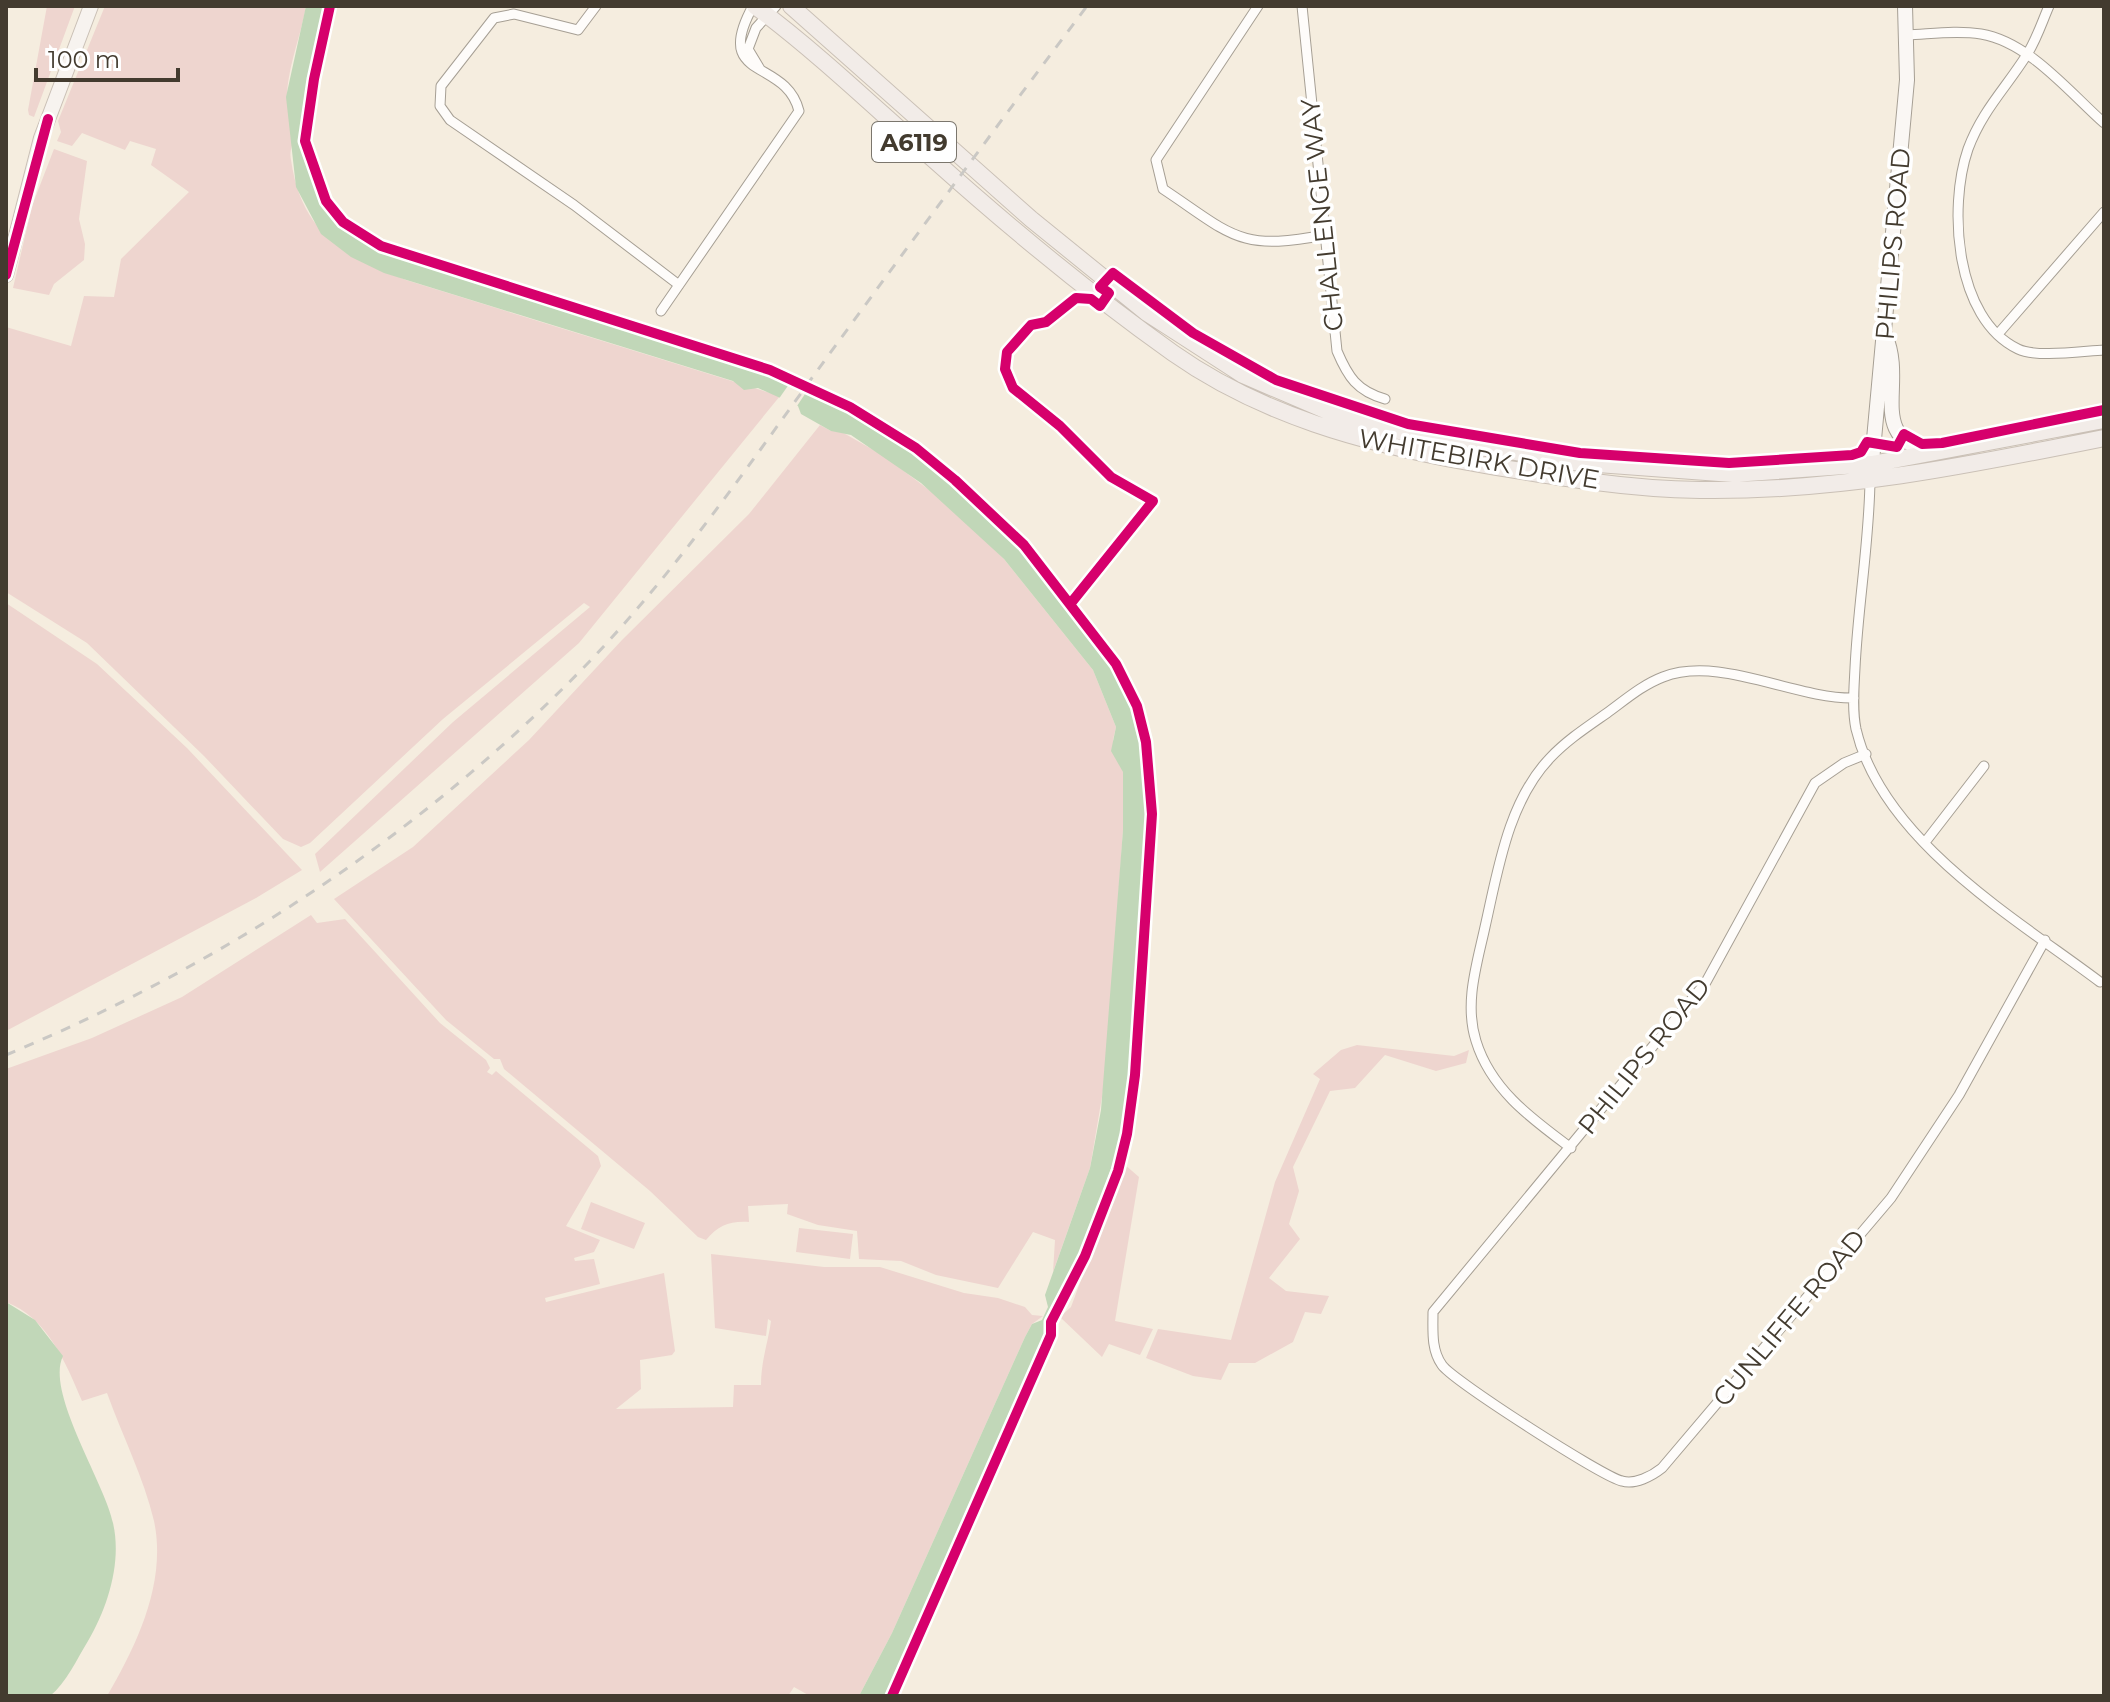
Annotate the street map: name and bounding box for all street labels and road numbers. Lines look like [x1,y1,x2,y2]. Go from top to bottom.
street label: CHALLENGE WAY [1294,97,1350,333]
road number: A6119 [872,122,956,162]
street label: PHILIPS ROAD [1869,147,1917,341]
street label: WHITEBIRK DRIVE [1356,422,1602,496]
street label: PHILIPS ROAD [1571,971,1717,1141]
street label: CUNLIFFE ROAD [1706,1223,1872,1413]

